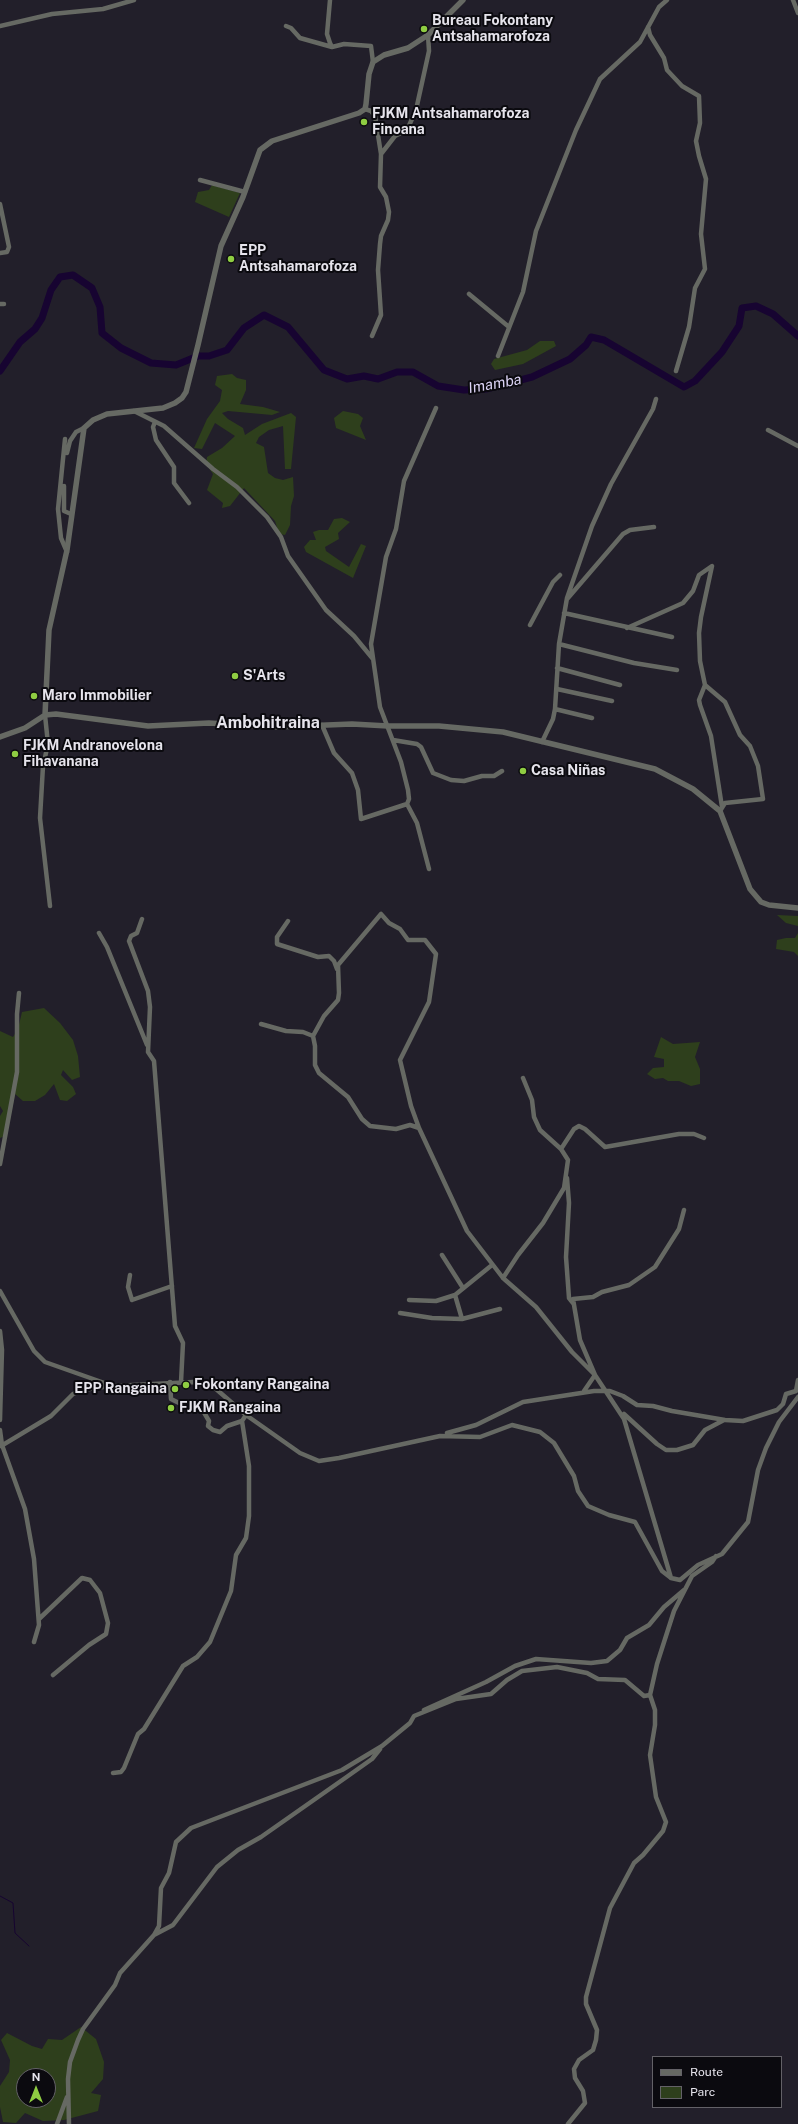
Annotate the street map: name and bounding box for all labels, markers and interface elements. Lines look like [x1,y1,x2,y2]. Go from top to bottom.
place label: Bureau Fokontany Antsahamarofoza [432,13,553,46]
marker: Bureau Fokontany Antsahamarofoza [419,24,429,34]
place label: FJKM Antsahamarofoza Finoana [372,106,530,138]
marker: FJKM Antsahamarofoza Finoana [359,117,369,127]
place label: EPP Antsahamarofoza [239,243,357,276]
marker: EPP Antsahamarofoza [226,254,236,264]
water label: Imamba [467,370,523,398]
place label: S'Arts [243,668,285,684]
marker: S'Arts [230,671,240,681]
place label: Maro Immobilier [42,688,152,704]
marker: Maro Immobilier [29,691,39,701]
district label: Ambohitraina [216,713,320,733]
place label: FJKM Andranovelona Fihavanana [23,738,163,770]
marker: FJKM Andranovelona Fihavanana [10,749,20,759]
place label: Casa Niñas [531,763,605,779]
marker: Casa Niñas [518,766,528,776]
place label: Fokontany Rangaina [194,1377,329,1393]
marker: Fokontany Rangaina [181,1380,191,1390]
place label: EPP Rangaina [74,1381,167,1397]
marker: EPP Rangaina [170,1384,180,1394]
place label: FJKM Rangaina [179,1400,281,1416]
marker: FJKM Rangaina [166,1403,176,1413]
legend [652,2056,782,2108]
text: Route [690,2065,723,2079]
north arrow [16,2068,56,2108]
text: N [32,2071,40,2083]
text: Parc [690,2085,715,2099]

